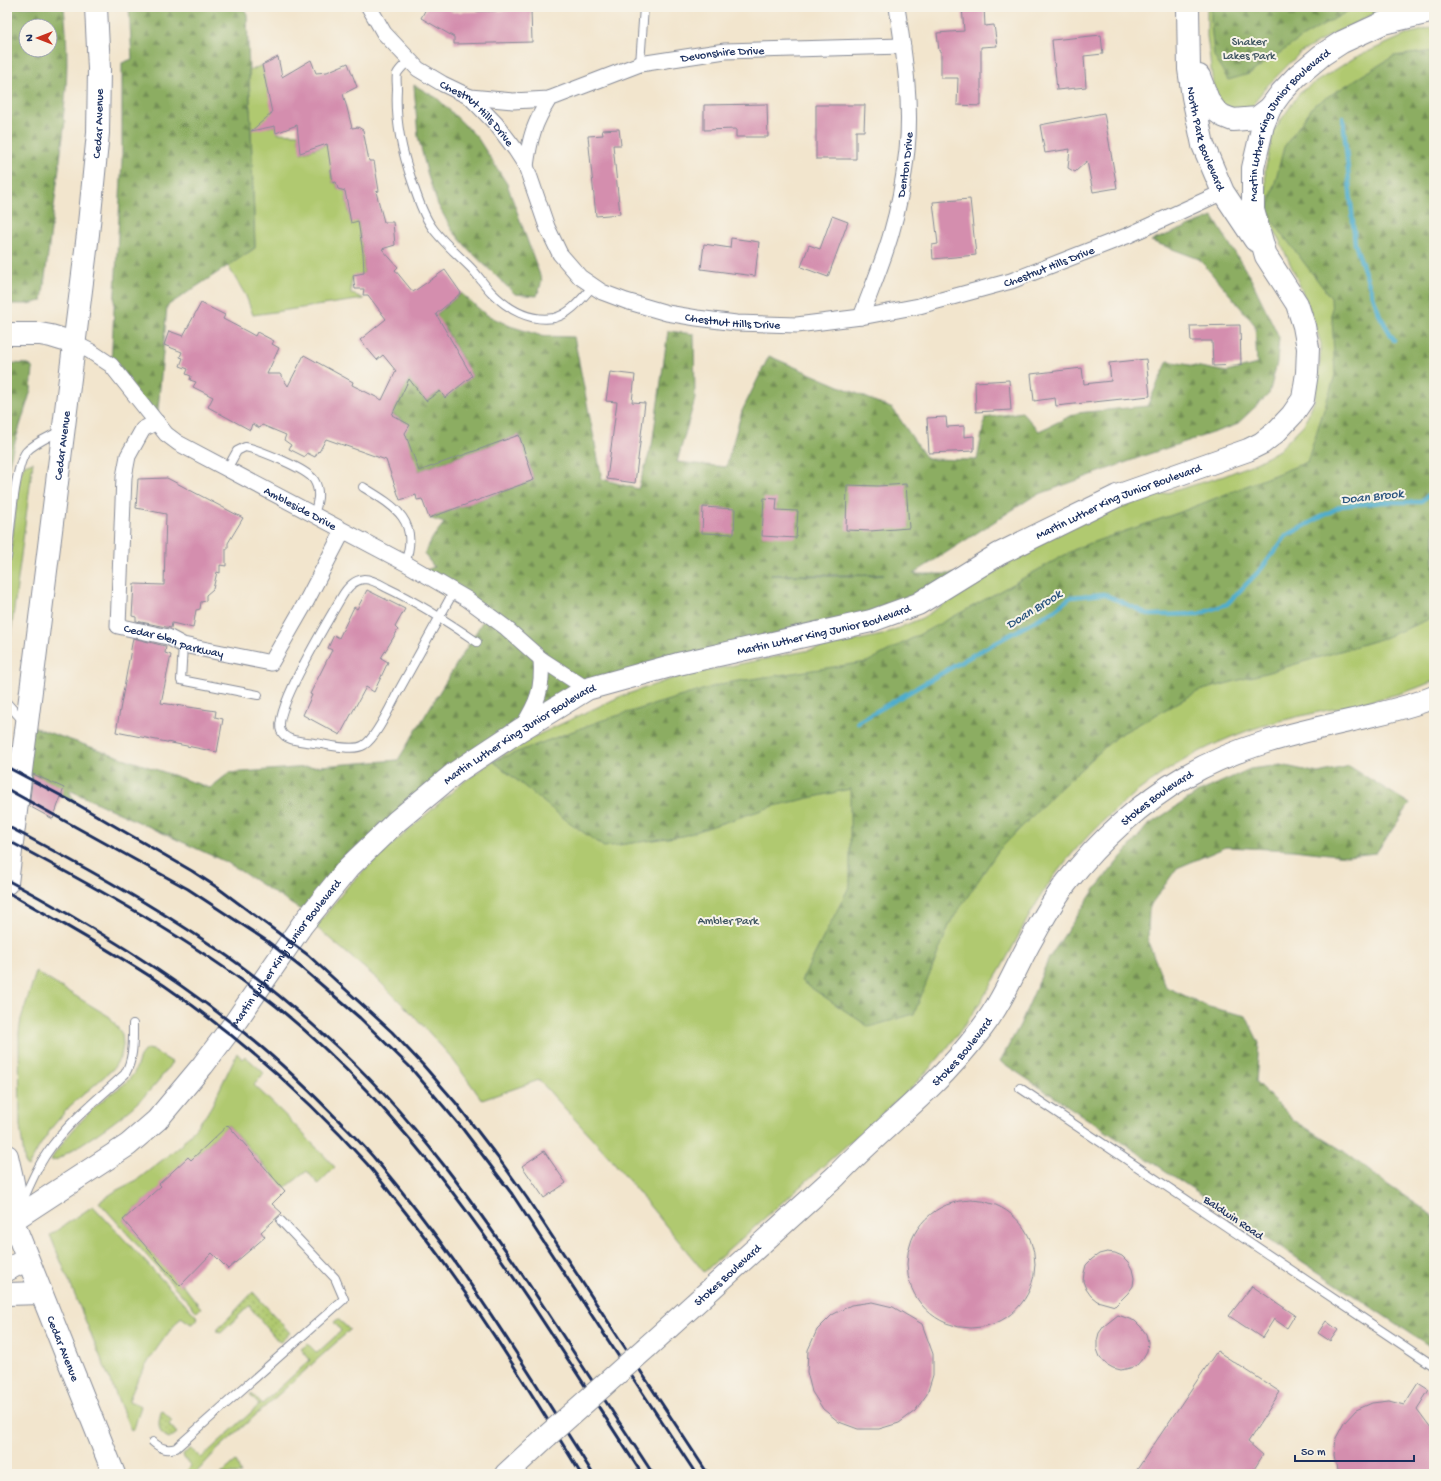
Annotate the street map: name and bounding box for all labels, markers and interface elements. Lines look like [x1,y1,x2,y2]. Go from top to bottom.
north arrow [18,18,58,58]
text: N [24,34,36,42]
park label: Shaker Lakes Park [1223,36,1277,64]
street label: Devonshire Drive [679,45,765,67]
street label: Martin Luther King Junior Boulevard [1248,46,1334,202]
street label: Chestnut Hills Drive [437,78,516,151]
street label: North Park Boulevard [1183,86,1227,194]
street label: Cedar Avenue [91,88,108,159]
street label: Denton Drive [895,131,917,200]
street label: Chestnut Hills Drive [1003,244,1098,292]
street label: Chestnut Hills Drive [684,311,781,333]
street label: Cedar Avenue [52,409,75,481]
street label: Martin Luther King Junior Boulevard [1034,462,1204,544]
street label: Ambleside Drive [261,485,339,535]
water label: Doan Brook [1341,487,1405,508]
water label: Doan Brook [1004,587,1066,633]
street label: Martin Luther King Junior Boulevard [736,602,914,660]
street label: Cedar Glen Parkway [122,622,225,662]
street label: Martin Luther King Junior Boulevard [441,682,598,789]
street label: Stokes Boulevard [1119,768,1197,830]
street label: Martin Luther King Junior Boulevard [229,877,346,1030]
park label: Ambler Park [698,915,760,929]
street label: Stokes Boulevard [930,1015,997,1090]
street label: Baldwin Road [1199,1193,1266,1244]
street label: Stokes Boulevard [692,1241,766,1310]
street label: Cedar Avenue [42,1314,81,1385]
scale bar [1295,1437,1414,1463]
text: 50 m [1301,1446,1326,1460]

